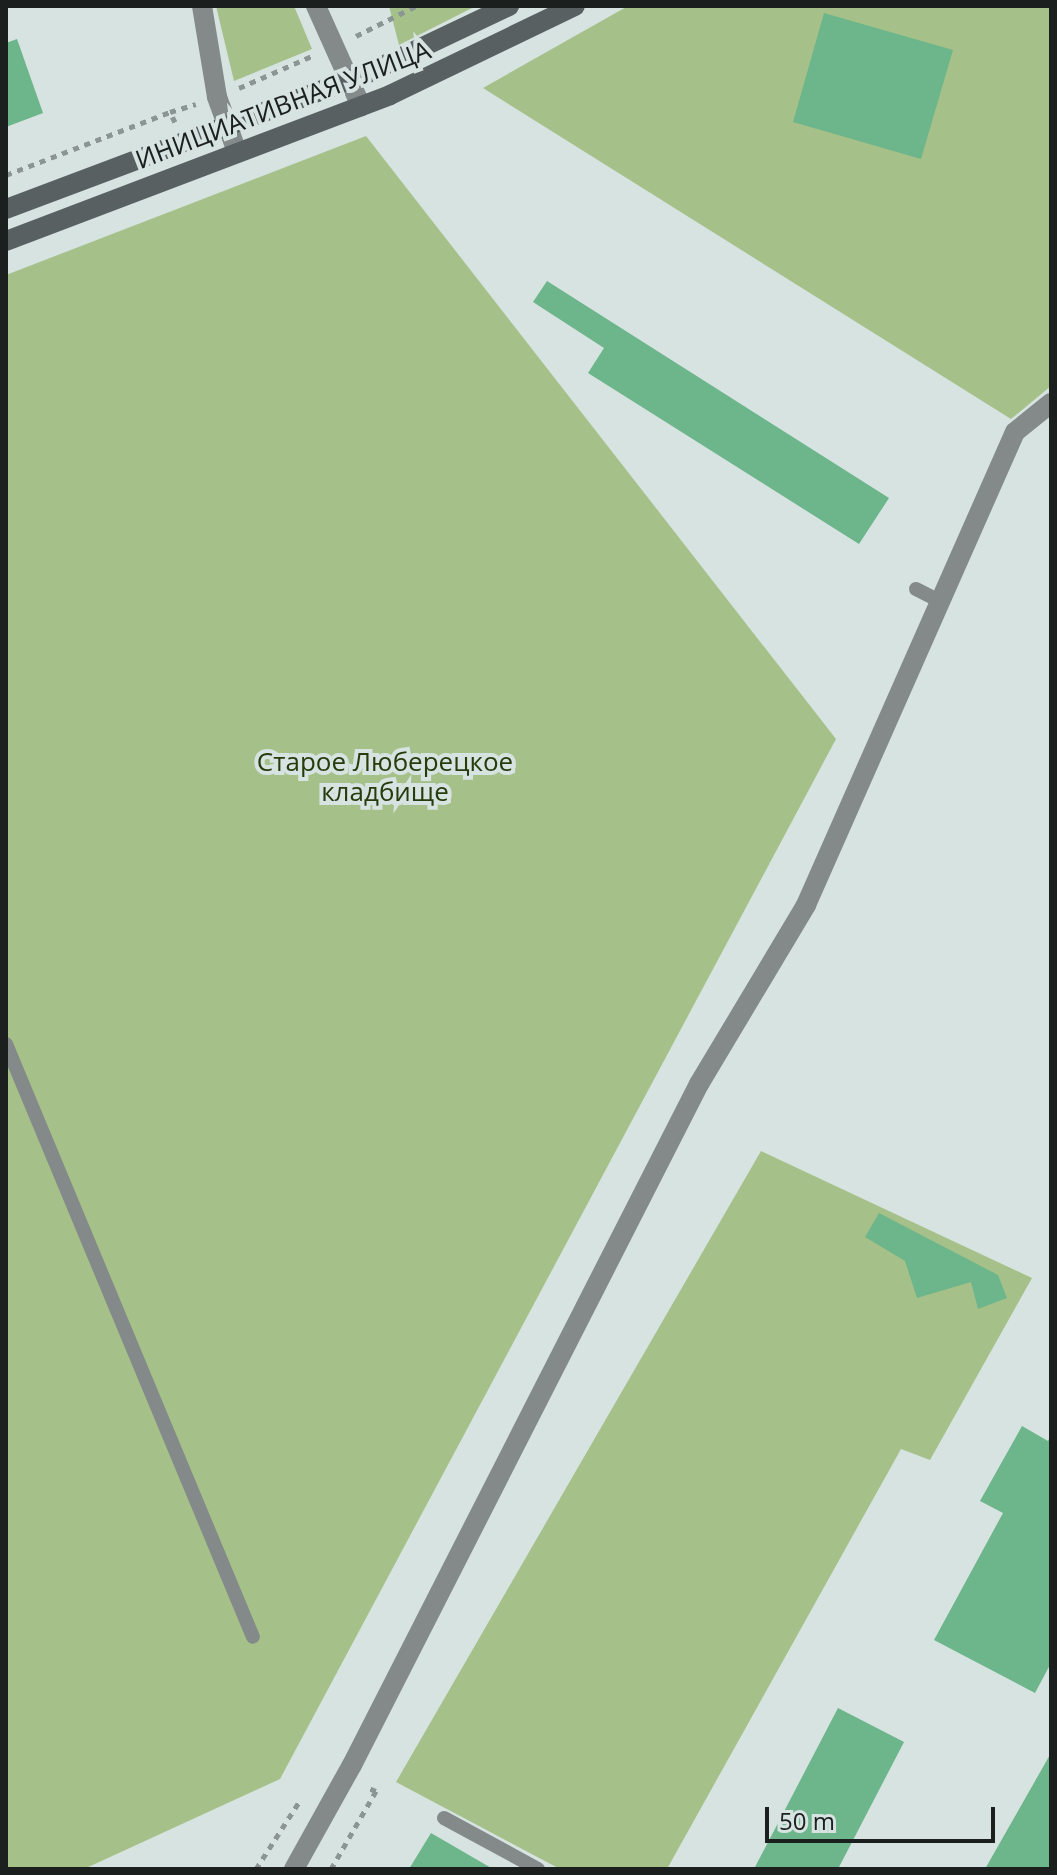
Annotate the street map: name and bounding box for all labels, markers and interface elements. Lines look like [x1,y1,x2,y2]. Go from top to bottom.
street label: ИНИЦИАТИВНАЯ УЛИЦА [131,34,435,176]
park label: Старое Люберецкое кладбище [257,746,513,808]
scale bar [769,1791,999,1841]
text: 50 m [779,1804,835,1837]

